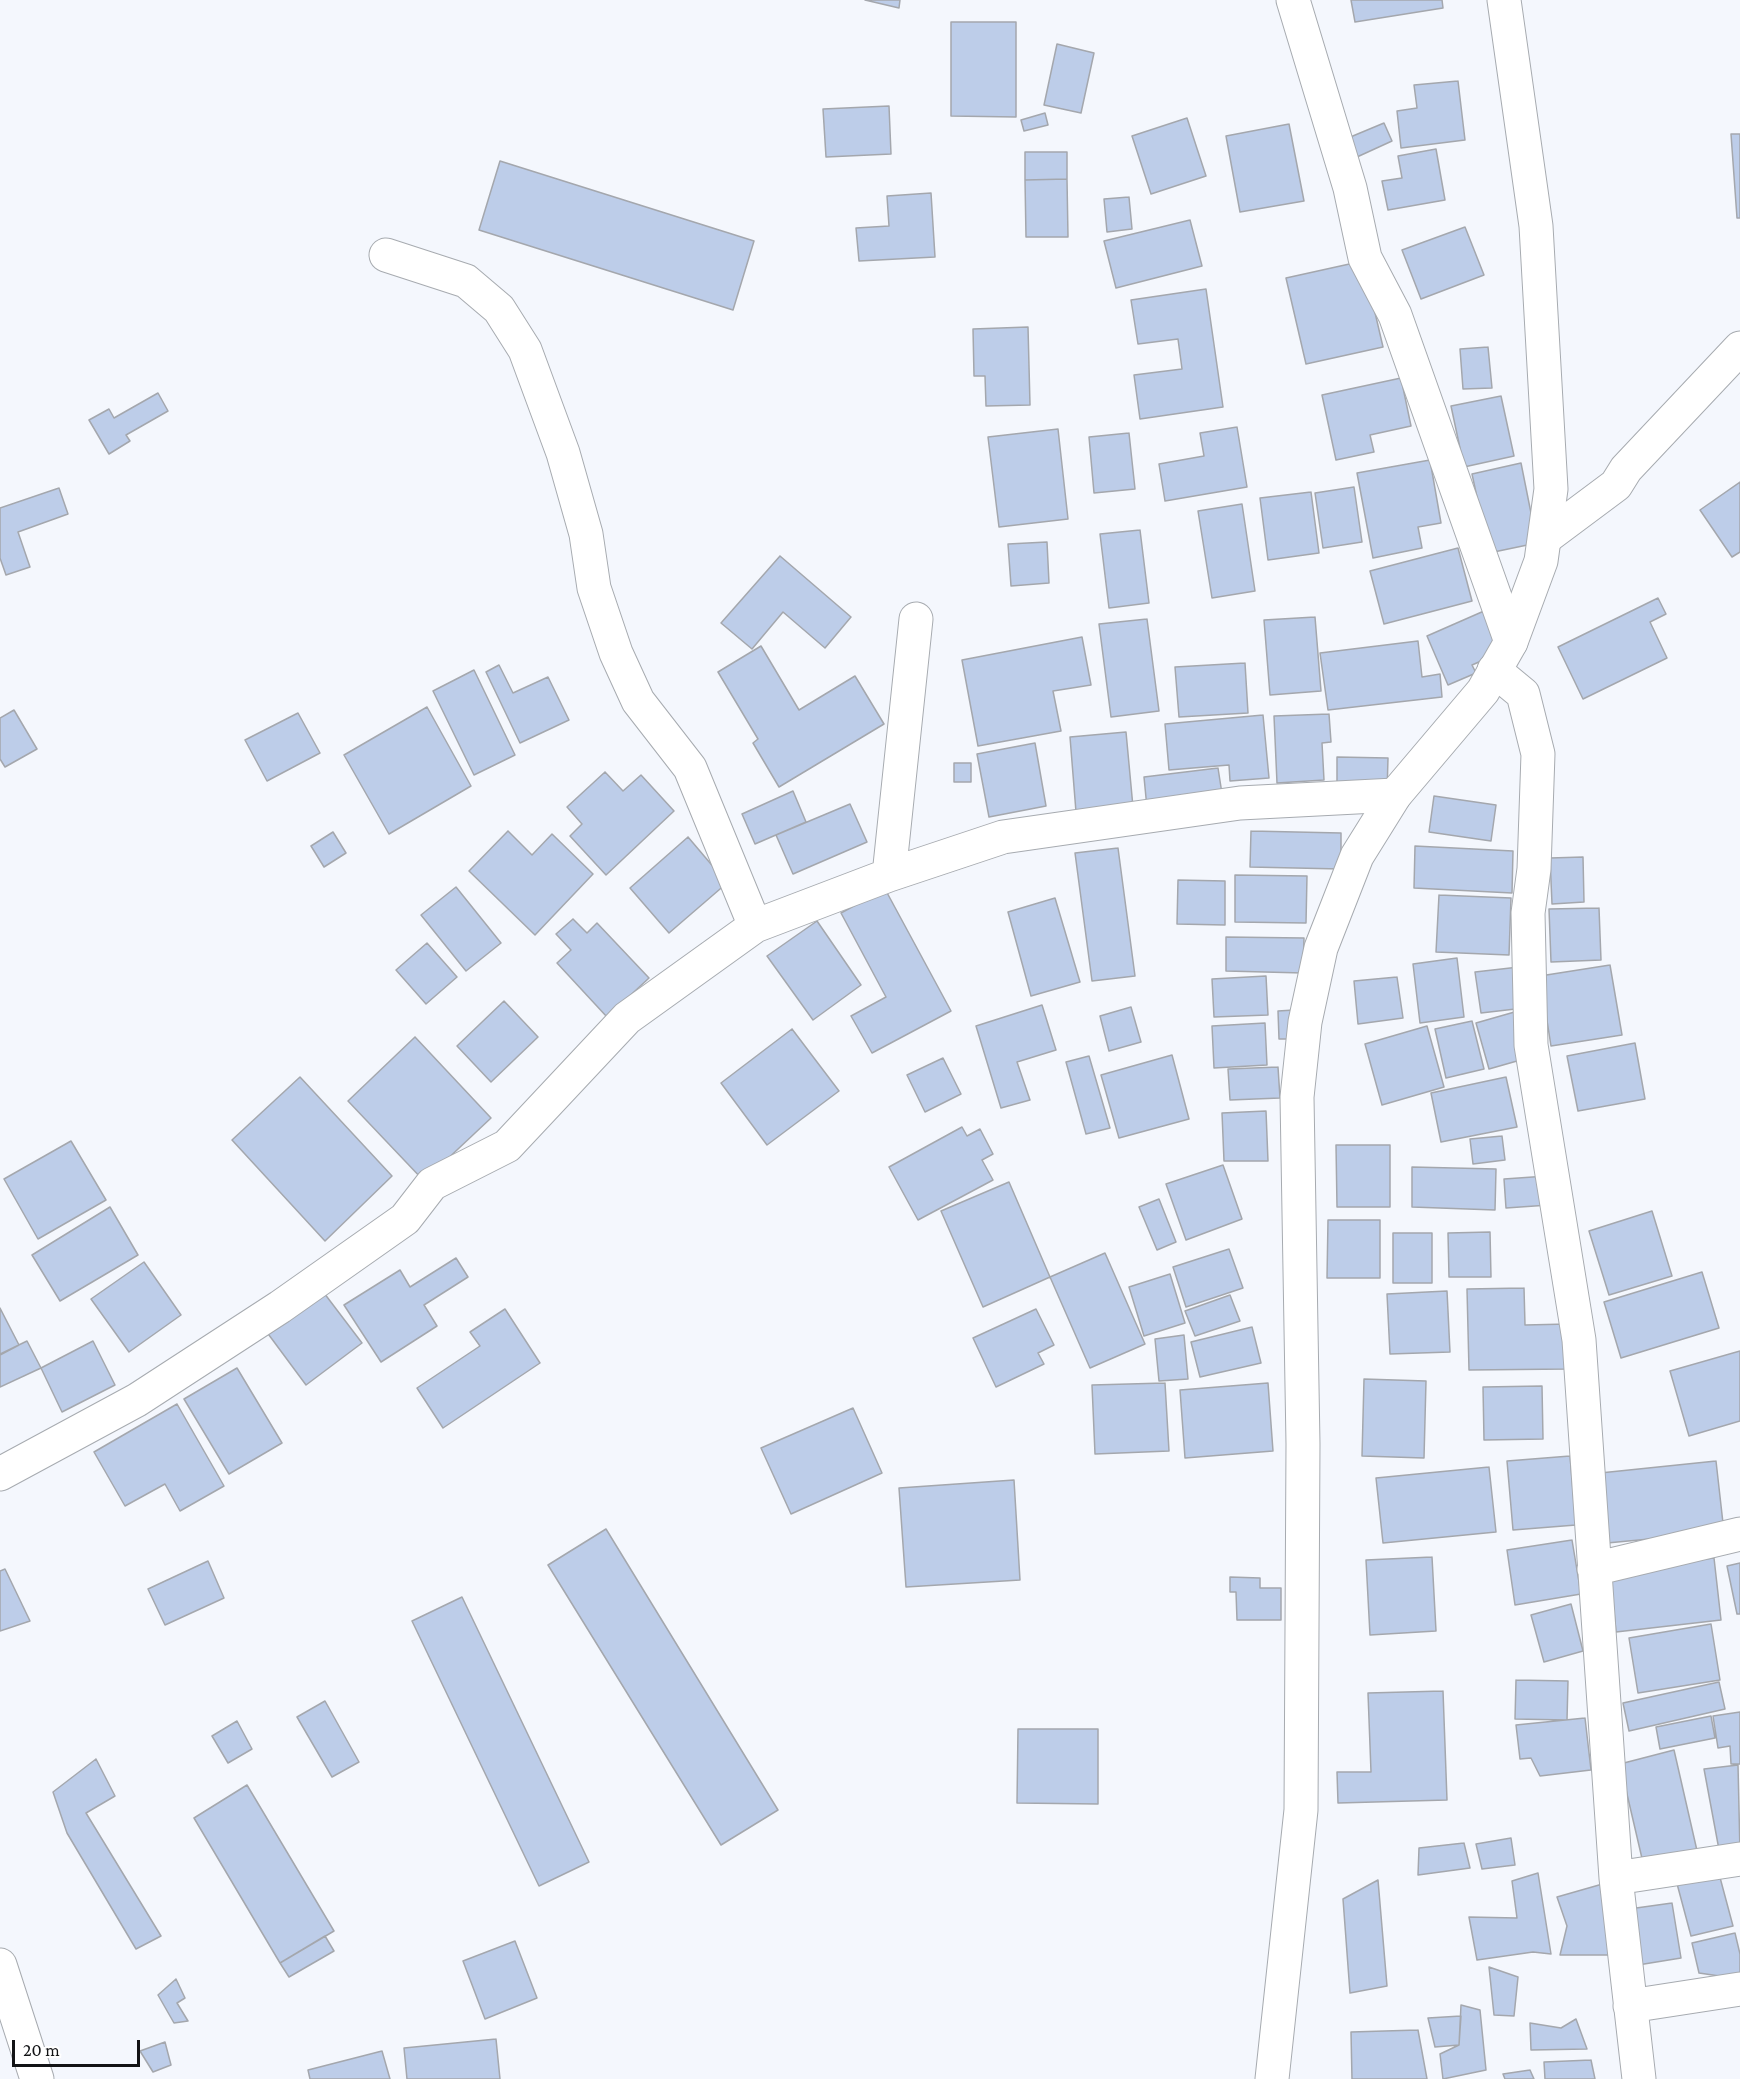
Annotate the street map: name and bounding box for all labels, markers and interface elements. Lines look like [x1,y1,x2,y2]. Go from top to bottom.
scale bar [15,2028,142,2066]
text: 20 m [23,2040,60,2060]

